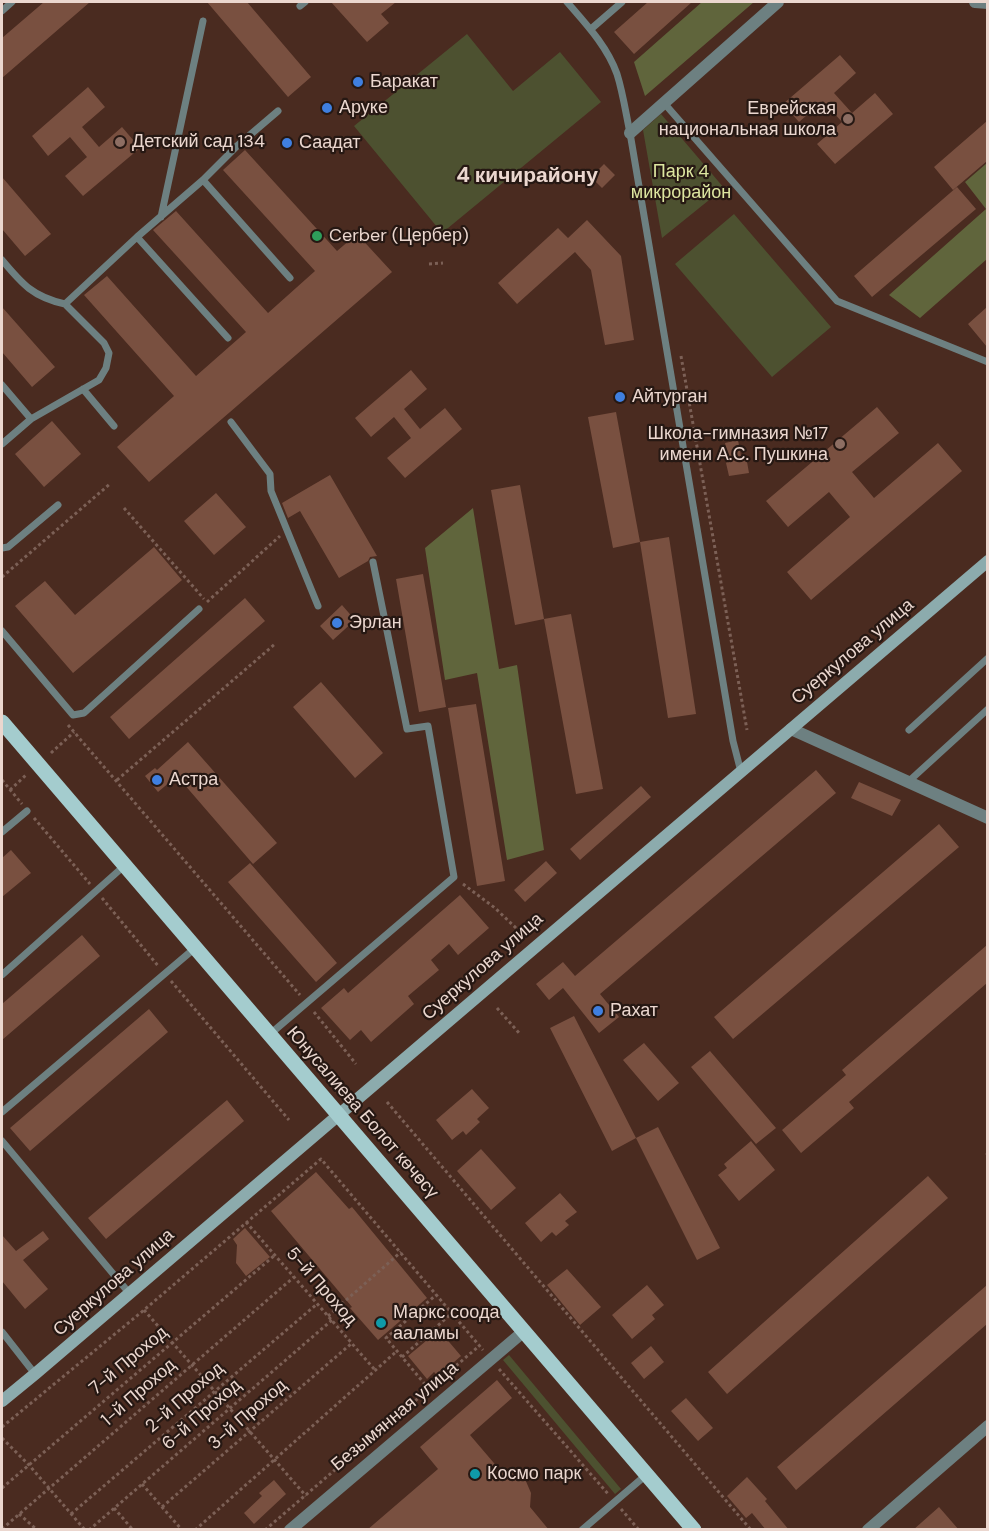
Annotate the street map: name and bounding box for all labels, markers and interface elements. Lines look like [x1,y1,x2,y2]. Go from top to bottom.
place label: Баракат [370,71,438,93]
marker: Баракат [351,75,365,89]
place label: Аруке [339,97,388,119]
place label: Еврейская национальная школа [659,98,836,140]
marker: Аруке [320,101,334,115]
marker: Еврейская национальная школа [841,112,855,126]
place label: Детский сад 134 [132,131,265,153]
place label: Саадат [299,132,361,154]
marker: Детский сад 134 [113,135,127,149]
marker: Саадат [280,136,294,150]
park label: Парк 4 микрорайон [631,161,731,204]
district label: 4 кичирайону [456,163,598,189]
place label: Cerber (Цербер) [329,225,469,247]
marker: Cerber (Цербер) [310,229,324,243]
place label: Айтурган [632,386,707,408]
marker: Айтурган [613,390,627,404]
place label: Школа-гимназия №17 имени А.С. Пушкина [647,423,828,466]
marker: Школа-гимназия №17 имени А.С. Пушкина [833,437,847,451]
street label: Суеркулова улица [788,595,918,709]
place label: Эрлан [349,612,402,634]
marker: Эрлан [330,616,344,630]
place label: Астра [169,769,218,791]
marker: Астра [150,773,164,787]
street label: Суеркулова улица [418,909,548,1025]
place label: Рахат [610,1000,658,1022]
marker: Рахат [591,1004,605,1018]
street label: Юнусалиева Болот көчөсү [281,1023,443,1203]
street label: Суеркулова улица [49,1225,179,1341]
street label: 5-й Проход [281,1243,361,1331]
place label: Маркс соода ааламы [393,1302,499,1344]
marker: Маркс соода ааламы [374,1316,388,1330]
street label: 7-й Проход [86,1322,172,1400]
street label: 1-й Проход [97,1355,181,1431]
street label: 2-й Проход [141,1358,229,1438]
street label: Безымянная улица [327,1358,463,1476]
street label: 6-й Проход [158,1375,246,1455]
street label: 3-й Проход [204,1375,292,1455]
place label: Космо парк [487,1463,581,1485]
marker: Космо парк [468,1467,482,1481]

